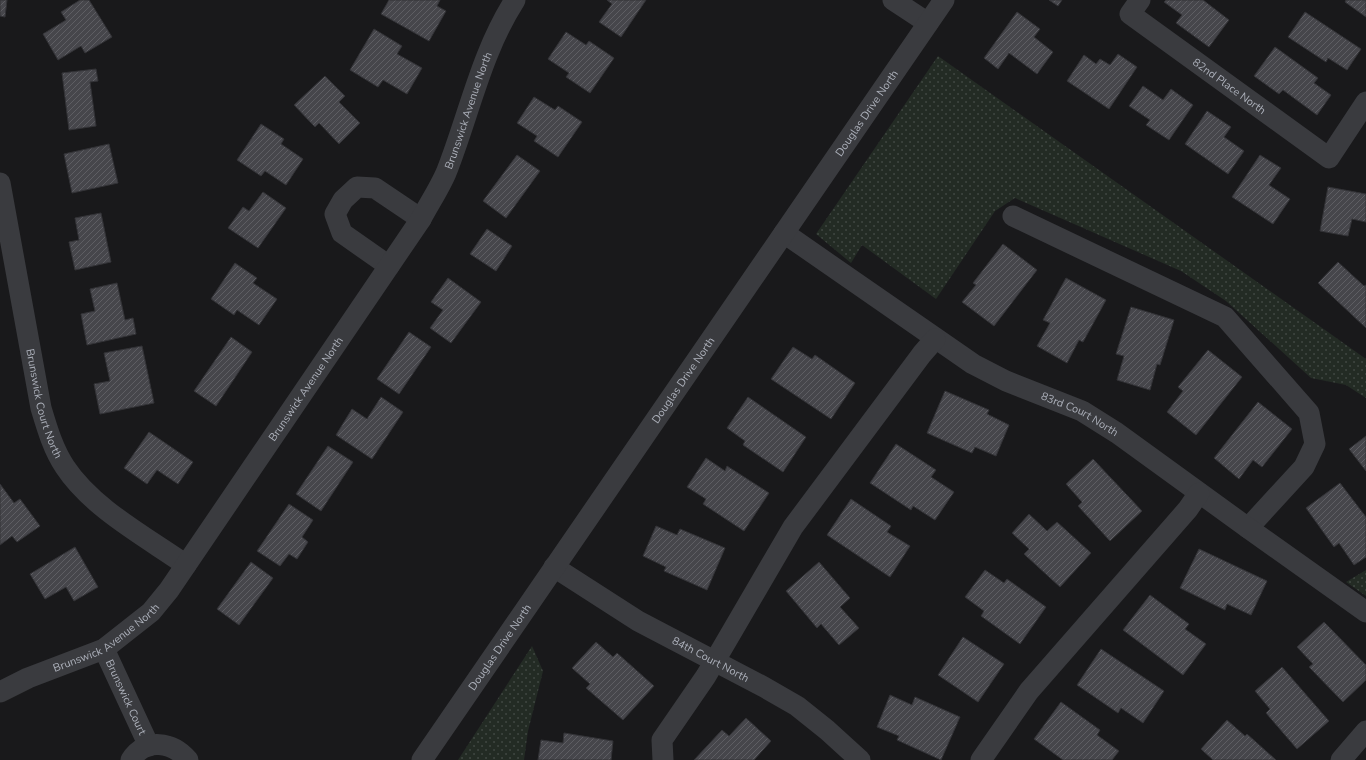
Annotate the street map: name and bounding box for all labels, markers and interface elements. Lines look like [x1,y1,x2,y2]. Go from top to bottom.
street label: Brunswick Avenue North [441,50,495,171]
street label: 82nd Place North [1190,54,1269,118]
street label: Douglas Drive North [831,67,901,159]
street label: Brunswick Avenue North [265,334,346,444]
street label: Douglas Drive North [648,334,718,426]
street label: Brunswick Court North [23,347,66,461]
street label: 83rd Court North [1039,388,1121,440]
street label: Brunswick Avenue North [51,600,163,675]
street label: Douglas Drive North [465,601,535,693]
street label: 84th Court North [670,633,752,685]
street label: Brunswick Court [102,657,150,737]

